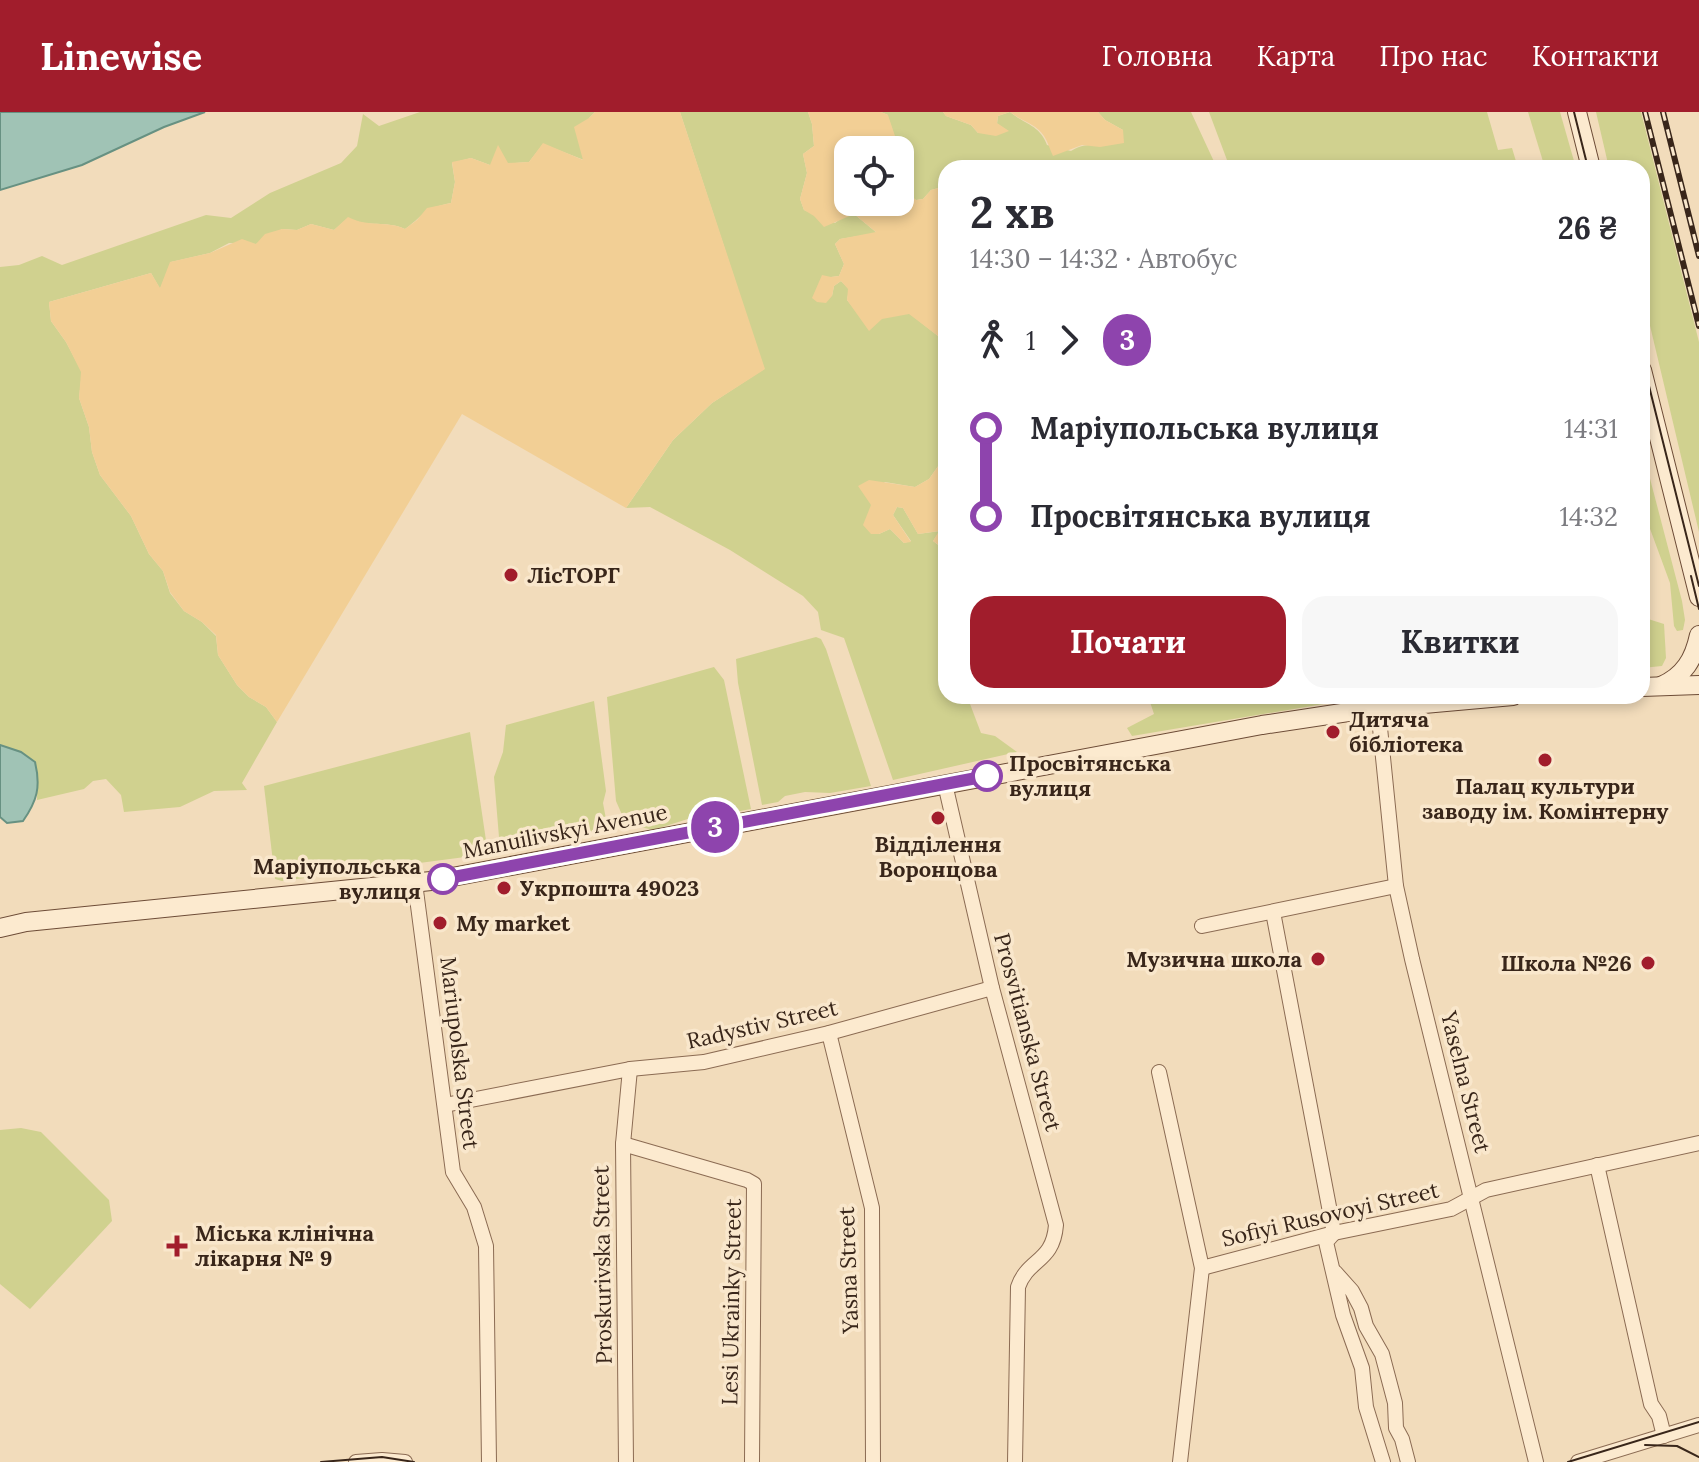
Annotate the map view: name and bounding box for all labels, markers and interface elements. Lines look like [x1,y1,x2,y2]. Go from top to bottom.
text: Linewise [40,32,202,80]
text: Головна [1101,38,1213,74]
text: Карта [1257,38,1335,74]
text: Про нас [1379,38,1488,74]
text: Контакти [1532,38,1659,74]
map controls [834,136,914,216]
button: locate [834,136,914,216]
text: 2 хв [970,184,1055,240]
text: 26 ₴ [1558,209,1618,247]
text: 14:30 – 14:32 · Автобус [970,242,1238,275]
icon: walk [970,318,1014,362]
icon: forward [1047,318,1091,362]
text: 3 [1119,322,1135,358]
text: 1 [1026,324,1035,357]
text: Маріупольська вулиця [1030,409,1379,447]
text: 14:31 [1564,412,1618,445]
text: Просвітянська вулиця [1030,497,1371,535]
text: 14:32 [1559,500,1618,533]
place label: ЛісТОРГ [527,561,620,589]
marker: ЛісТОРГ [502,566,520,584]
button: Почати [970,596,1286,688]
button: Квитки [1302,596,1618,688]
place label: Дитяча бібліотека [1349,705,1464,758]
marker: Дитяча бібліотека [1324,723,1342,741]
place label: Просвітянська вулиця [1009,749,1171,802]
marker: Палац культури заводу ім. Комінтерну [1536,751,1554,769]
marker: Просвітянська вулиця [972,761,1002,791]
place label: Палац культури заводу ім. Комінтерну [1422,772,1669,825]
street label: Manuilivskyi Avenue [460,797,670,865]
line badge: 3 [689,801,741,853]
text: 3 [707,809,723,845]
marker: Відділення Воронцова [929,809,947,827]
place label: Відділення Воронцова [874,830,1002,883]
place label: Маріупольська вулиця [253,852,421,905]
marker: Маріупольська вулиця [428,864,458,894]
place label: Укрпошта 49023 [520,874,699,902]
marker: Укрпошта 49023 [495,879,513,897]
place label: My market [456,909,571,937]
marker: My market [431,914,449,932]
street label: Prosvitianska Street [988,930,1068,1135]
place label: Музична школа [1126,945,1302,973]
place label: Школа №26 [1501,949,1632,977]
marker: Музична школа [1309,950,1327,968]
marker: Школа №26 [1639,954,1657,972]
street label: Mariupolska Street [434,955,486,1151]
street label: Radystiv Street [684,993,841,1055]
street label: Yaselna Street [1435,1007,1497,1156]
street label: Proskurivska Street [586,1165,618,1365]
street label: Sofiyi Rusovoyi Street [1219,1175,1442,1253]
street label: Lesi Ukrainky Street [715,1198,747,1406]
street label: Yasna Street [832,1205,864,1335]
place label: Міська клінічна лікарня № 9 [195,1219,374,1272]
marker: Міська клінічна лікарня № 9 [166,1235,188,1257]

